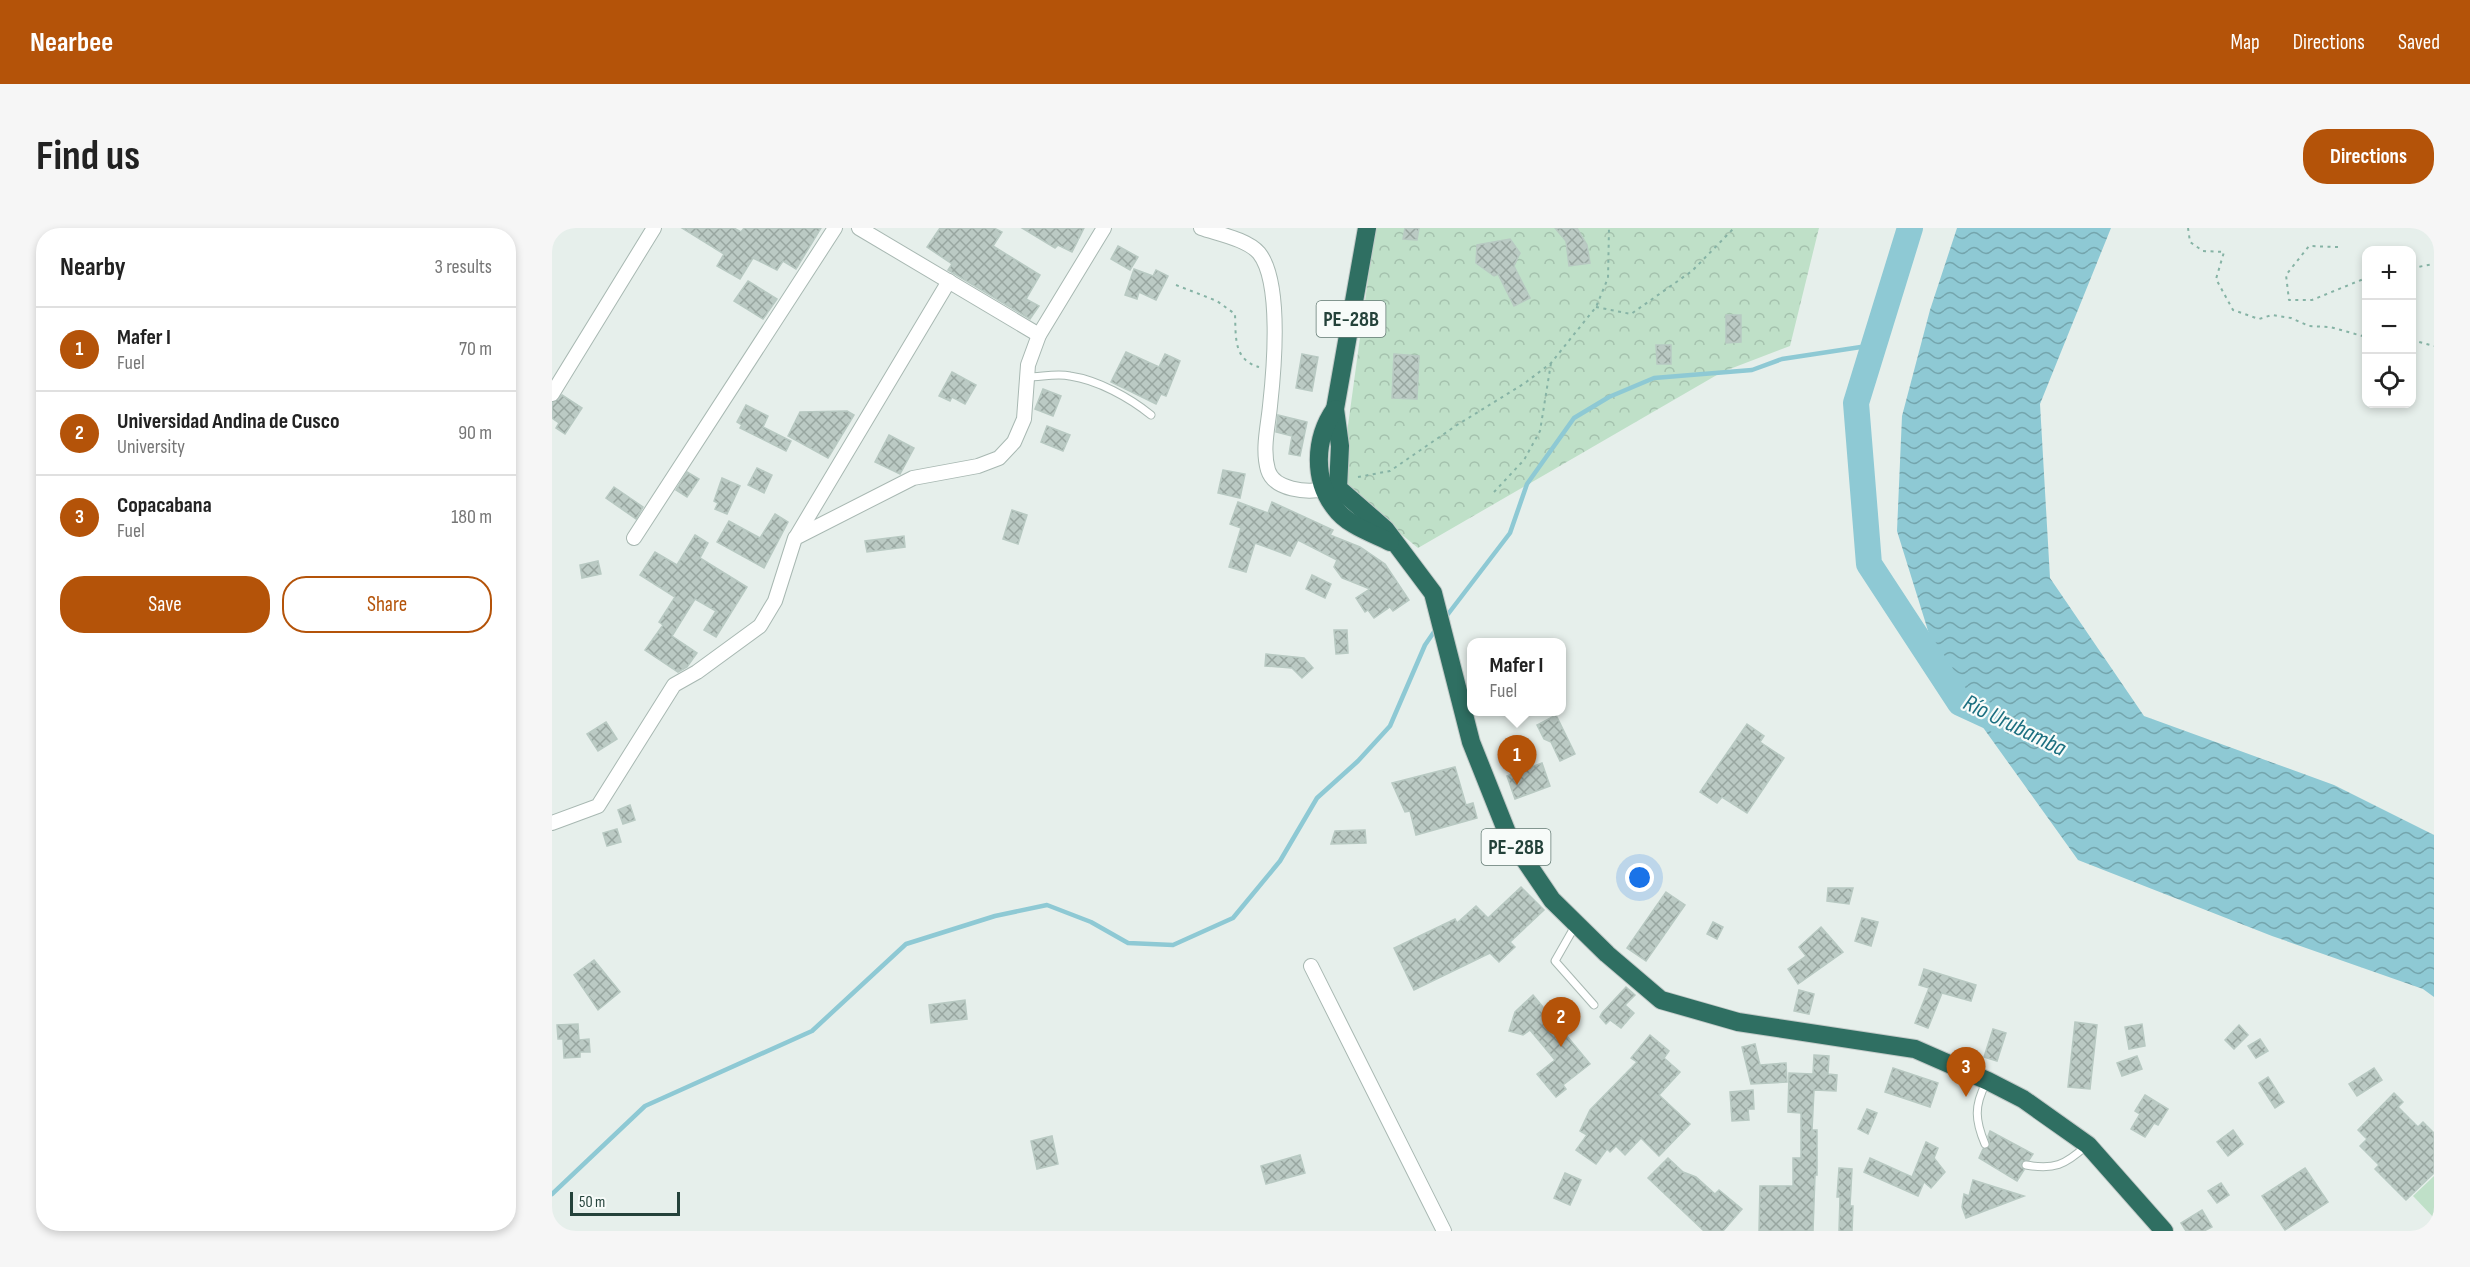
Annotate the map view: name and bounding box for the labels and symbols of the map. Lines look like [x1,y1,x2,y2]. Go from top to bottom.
road number: PE-28B [1316,301,1386,337]
water label: Río Urubamba [1959,688,2071,763]
pin: 1 [1498,736,1536,785]
road number: PE-28B [1482,829,1550,865]
your location [1625,863,1654,892]
pin: 2 [1542,998,1580,1047]
pin: 3 [1946,1048,1986,1097]
scale bar [570,1189,680,1216]

